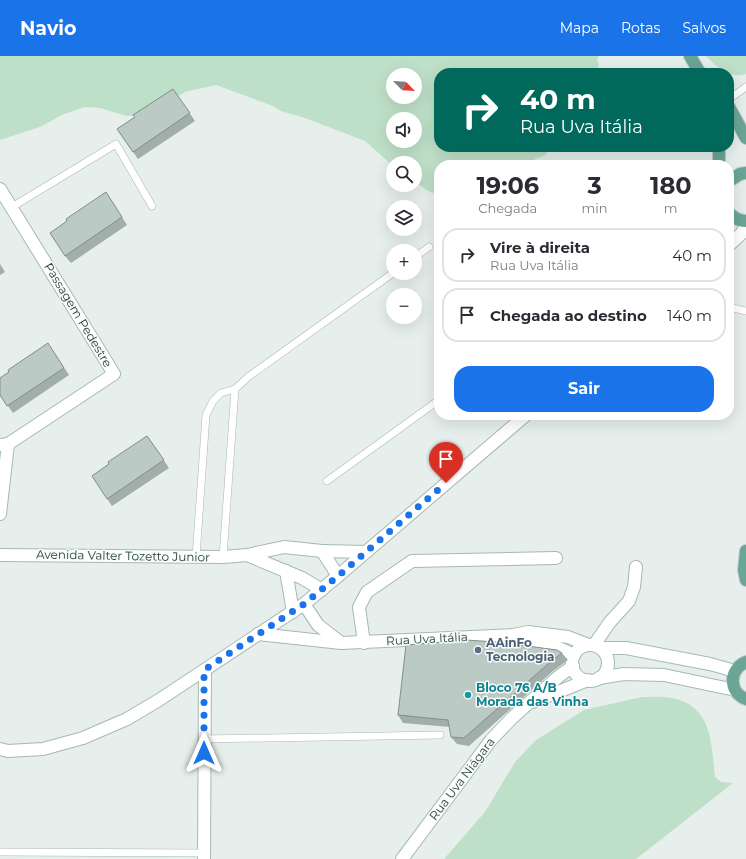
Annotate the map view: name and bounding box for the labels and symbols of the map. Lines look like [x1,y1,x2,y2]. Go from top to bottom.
north arrow [386,68,422,104]
street label: Passagem Pedestre [41,260,116,370]
pin [429,442,463,483]
street label: Avenida Valter Tozetto Junior [36,546,210,565]
street label: Rua Uva Itália [386,629,468,648]
place label: AAinFo Tecnologia [485,635,555,664]
marker: AAinFo Tecnologia [473,645,483,655]
place label: Bloco 76 A/B Morada das Vinha [476,680,589,709]
marker: Bloco 76 A/B Morada das Vinha [463,690,473,700]
position arrow [183,732,225,774]
street label: Rua Uva Niágara [426,734,498,823]

